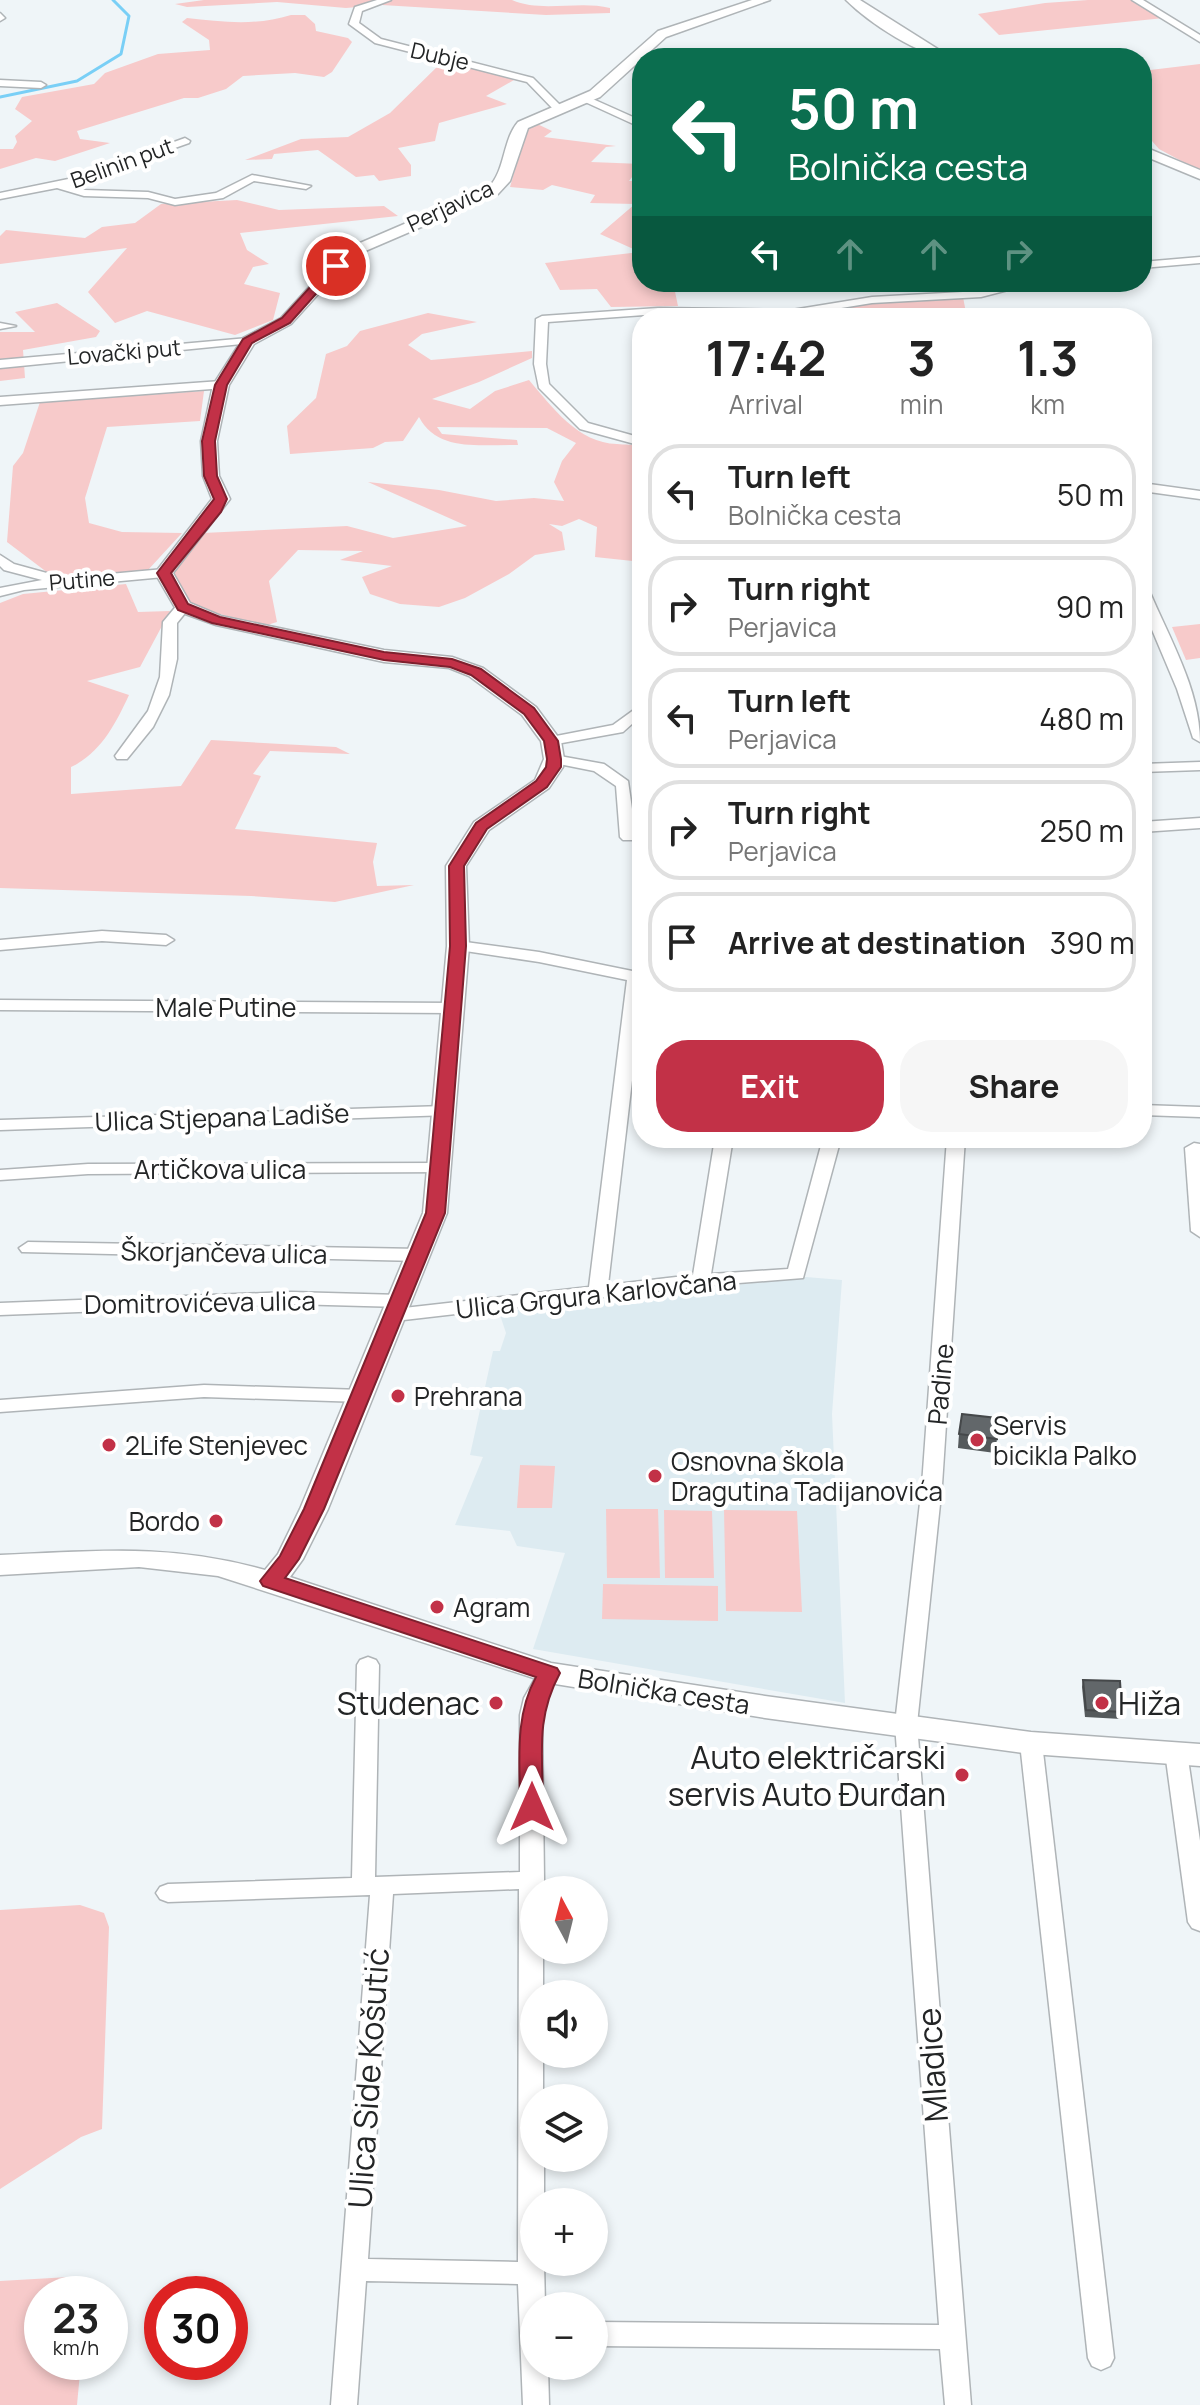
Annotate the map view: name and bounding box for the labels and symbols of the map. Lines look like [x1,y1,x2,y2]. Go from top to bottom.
street label: Dubje [408,35,472,77]
street label: Belinin put [67,131,178,195]
street label: Perjavica [402,173,498,239]
pin [302,232,370,300]
street label: Lovački put [66,332,182,372]
street label: Putine [48,562,116,598]
street label: Male Putine [156,989,296,1025]
street label: Ulica Stjepana Ladiše [94,1095,350,1139]
street label: Artičkova ulica [134,1151,306,1187]
street label: Škorjančeva ulica [120,1232,328,1272]
street label: Ulica Grgura Karlovčana [454,1261,738,1327]
street label: Domitrovićeva ulica [84,1282,316,1322]
street label: Padine [919,1342,961,1426]
place label: Prehrana [414,1378,523,1414]
marker: Prehrana [389,1387,407,1405]
place label: Servis bicikla Palko [993,1407,1137,1473]
place label: 2Life Stenjevec [125,1427,308,1463]
marker: Servis bicikla Palko [968,1431,986,1449]
marker: 2Life Stenjevec [100,1436,118,1454]
place label: Osnovna škola Dragutina Tadijanovića [671,1443,943,1509]
marker: Osnovna škola Dragutina Tadijanovića [646,1467,664,1485]
place label: Bordo [129,1503,200,1539]
marker: Bordo [207,1512,225,1530]
place label: Agram [453,1589,530,1625]
marker: Agram [428,1598,446,1616]
street label: Bolnička cesta [575,1660,753,1722]
place label: Studenac [337,1681,480,1725]
place label: Hiža [1118,1681,1181,1725]
marker: Studenac [487,1694,505,1712]
marker: Hiža [1093,1694,1111,1712]
place label: Auto električarski servis Auto Đurđan [668,1735,946,1816]
position arrow [490,1765,574,1849]
marker: Auto električarski servis Auto Đurđan [953,1766,971,1784]
north arrow [520,1876,608,1964]
street label: Ulica Side Košutić [337,1946,399,2210]
street label: Mladice [906,2006,958,2124]
speed limit sign: 30 [144,2276,248,2380]

